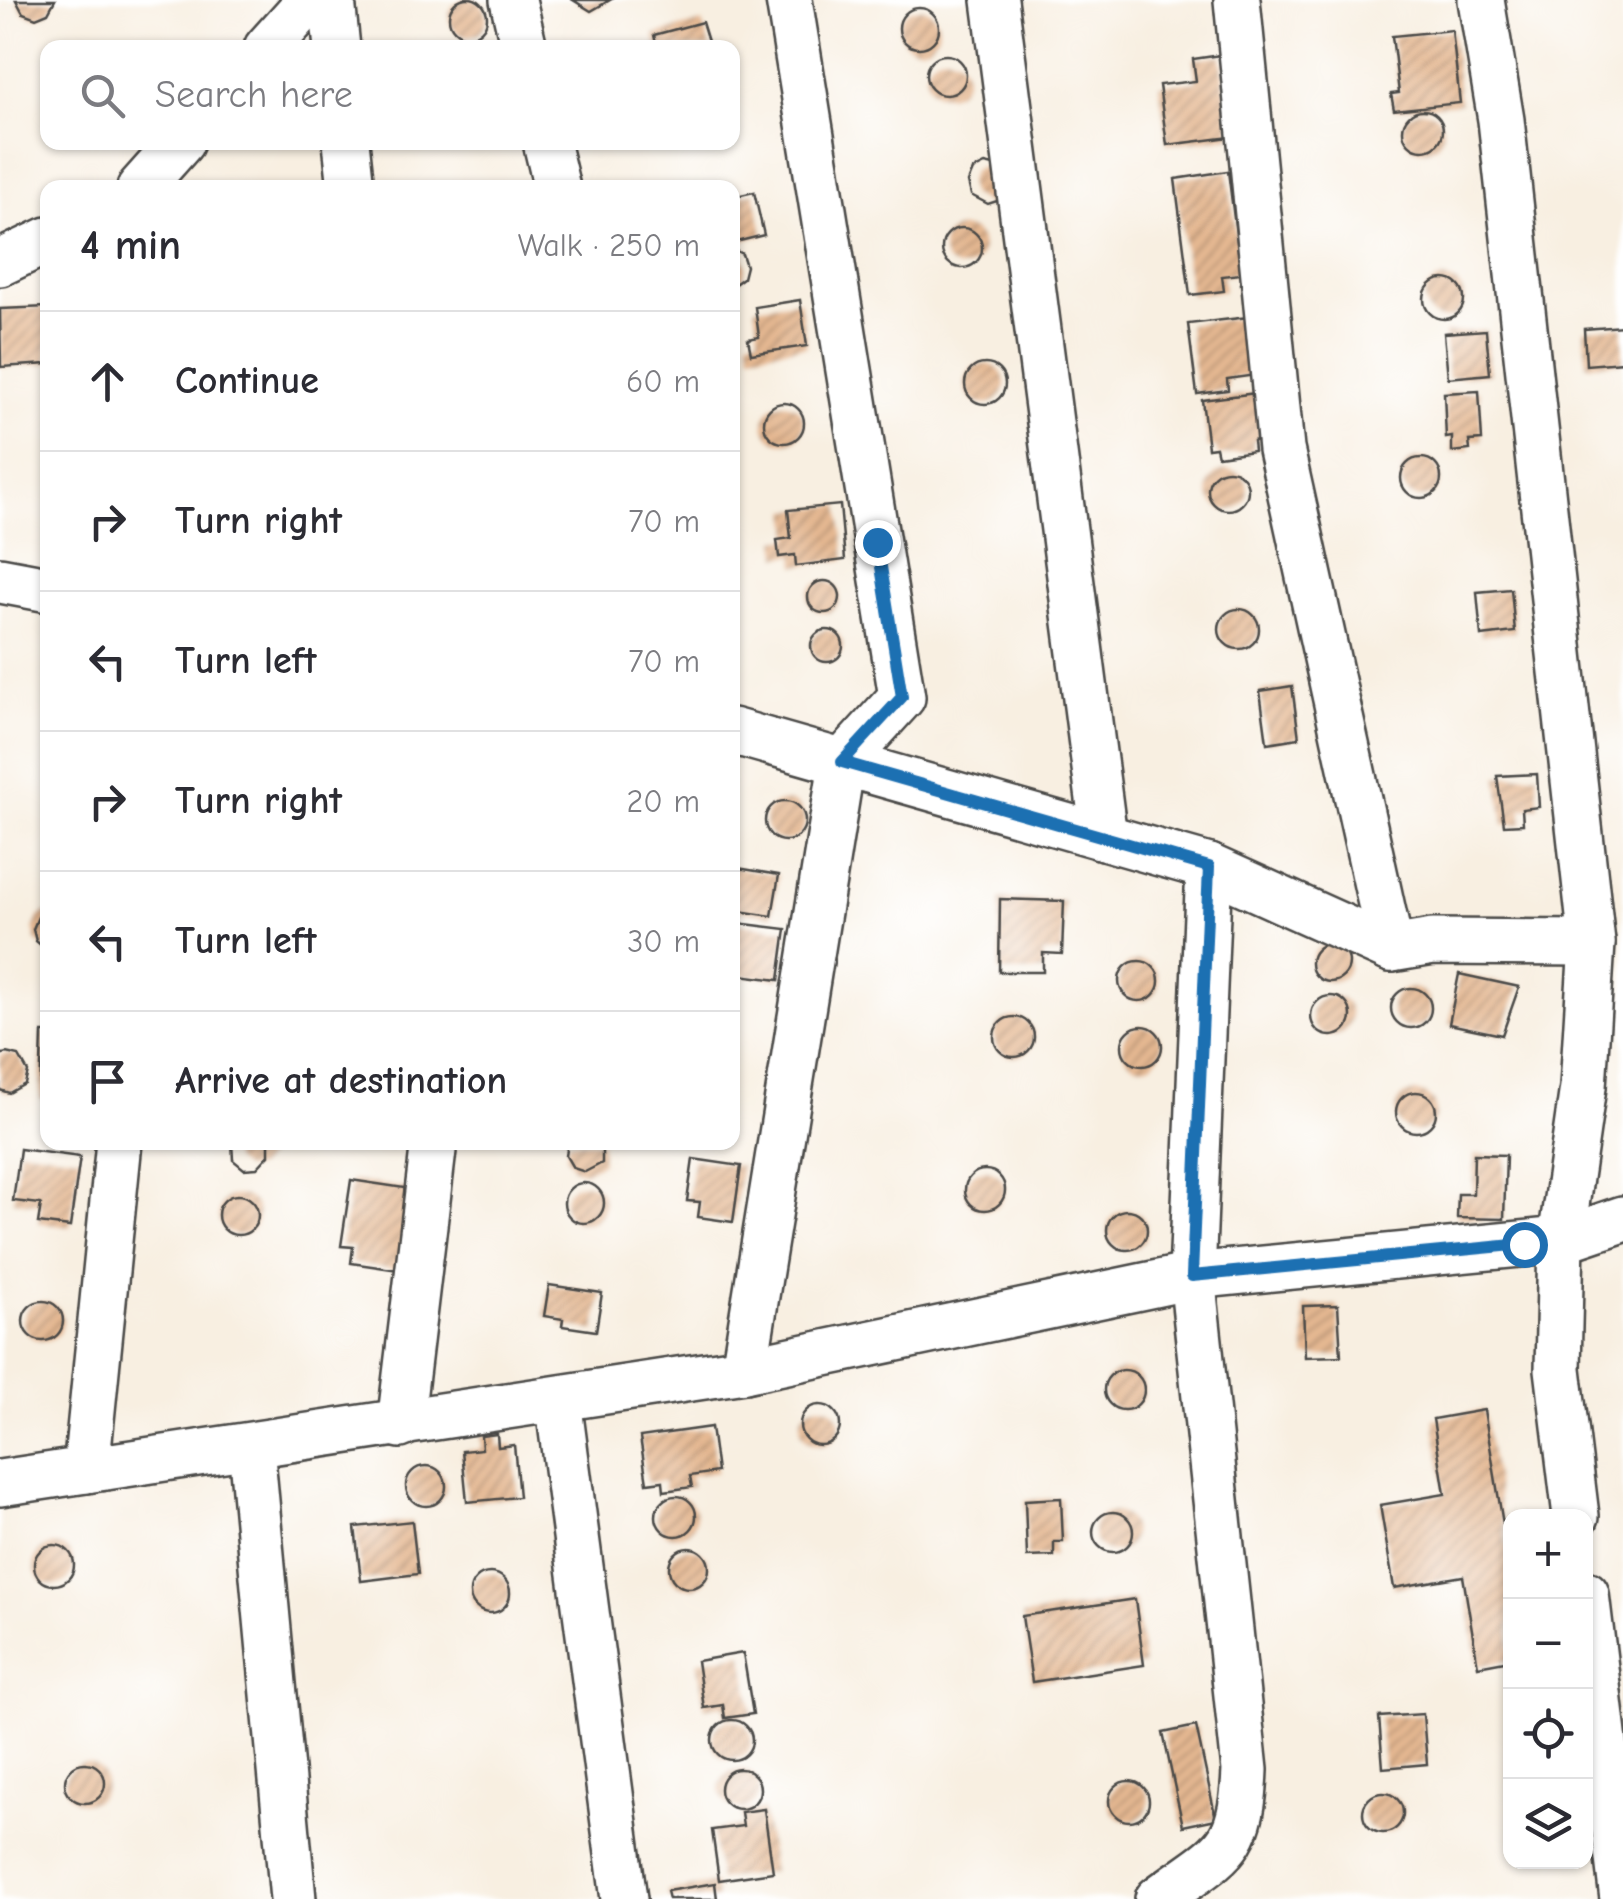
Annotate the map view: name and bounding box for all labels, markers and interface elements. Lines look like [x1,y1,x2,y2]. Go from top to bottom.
search box [40,40,740,150]
icon: search [75,68,130,123]
text: Search here [155,73,353,117]
text: 4 min [80,221,181,270]
text: Walk · 250 m [518,227,700,264]
icon: ahead [80,354,135,409]
text: Continue [175,359,319,403]
text: 60 m [626,363,700,400]
icon: right [80,494,135,549]
text: Turn right [175,499,342,543]
text: 70 m [628,503,700,540]
route end [855,520,901,566]
icon: left [80,634,135,689]
text: Turn left [175,639,316,683]
text: 70 m [628,643,700,680]
icon: right [80,774,135,829]
text: Turn right [175,779,342,823]
text: 20 m [627,783,700,820]
icon: left [80,914,135,969]
text: Turn left [175,919,316,963]
text: 30 m [627,923,700,960]
icon: arrive [80,1054,135,1109]
text: Arrive at destination [175,1059,507,1103]
route start [1502,1222,1548,1268]
map controls [1503,1509,1593,1869]
button: + [1503,1509,1593,1599]
button: − [1503,1599,1593,1689]
button: locate [1503,1689,1593,1779]
button: layers [1503,1779,1593,1869]

